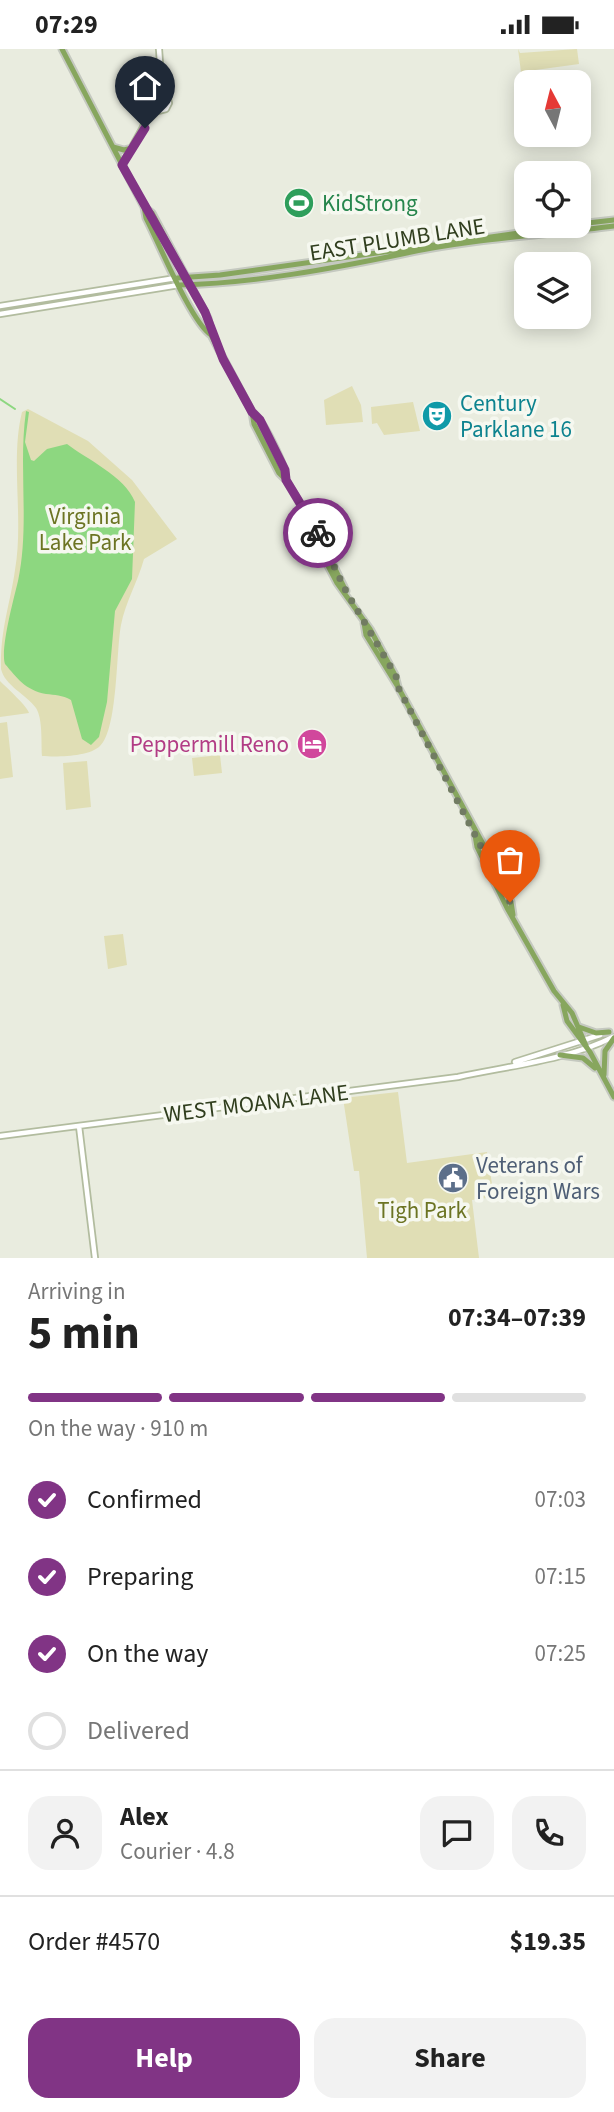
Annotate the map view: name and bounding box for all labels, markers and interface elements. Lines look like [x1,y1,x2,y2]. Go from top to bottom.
text: 07:29 [35,6,98,43]
pin [115,56,175,128]
icon: home [126,67,164,105]
north arrow [514,70,592,147]
map controls [514,70,591,329]
button: locate [514,161,591,238]
sports icon: KidStrong [282,186,316,220]
place label: KidStrong [322,187,418,220]
street label: EAST PLUMB LANE [307,209,487,270]
button: layers [514,252,591,329]
place label: Century Parklane 16 [460,387,572,446]
theatre icon: Century Parklane 16 [420,399,454,433]
courier [283,498,353,568]
park label: Virginia Lake Park [39,500,132,559]
icon: bike [299,514,337,552]
hotel icon: Peppermill Reno [295,727,329,761]
place label: Peppermill Reno [130,728,289,761]
pin [480,830,540,902]
icon: bag [491,841,529,879]
street label: WEST MOANA LANE [162,1076,350,1131]
place label: Veterans of Foreign Wars [476,1149,600,1208]
public building icon: Veterans of Foreign Wars [436,1161,470,1195]
park label: Tigh Park [377,1194,467,1227]
text: Arriving in [28,1275,126,1308]
text: 07:34–07:39 [448,1299,586,1336]
text: 5 min [28,1301,140,1366]
text: On the way · 910 m [28,1412,208,1445]
icon: check [28,1481,66,1519]
text: Confirmed [87,1481,202,1518]
text: 07:03 [535,1483,586,1516]
icon: check [28,1558,66,1596]
text: Preparing [87,1558,193,1595]
text: 07:15 [535,1560,586,1593]
icon: check [28,1635,66,1673]
text: On the way [87,1635,208,1672]
text: 07:25 [535,1637,586,1670]
text: Delivered [87,1712,190,1749]
button: person [28,1796,102,1870]
button: chat [420,1796,494,1870]
button: phone [512,1796,586,1870]
text: Alex [120,1798,169,1835]
text: Courier · 4.8 [120,1835,235,1868]
text: Order #4570 [28,1923,160,1960]
text: $19.35 [510,1923,586,1960]
button: Help [28,2018,300,2098]
button: Share [314,2018,586,2098]

